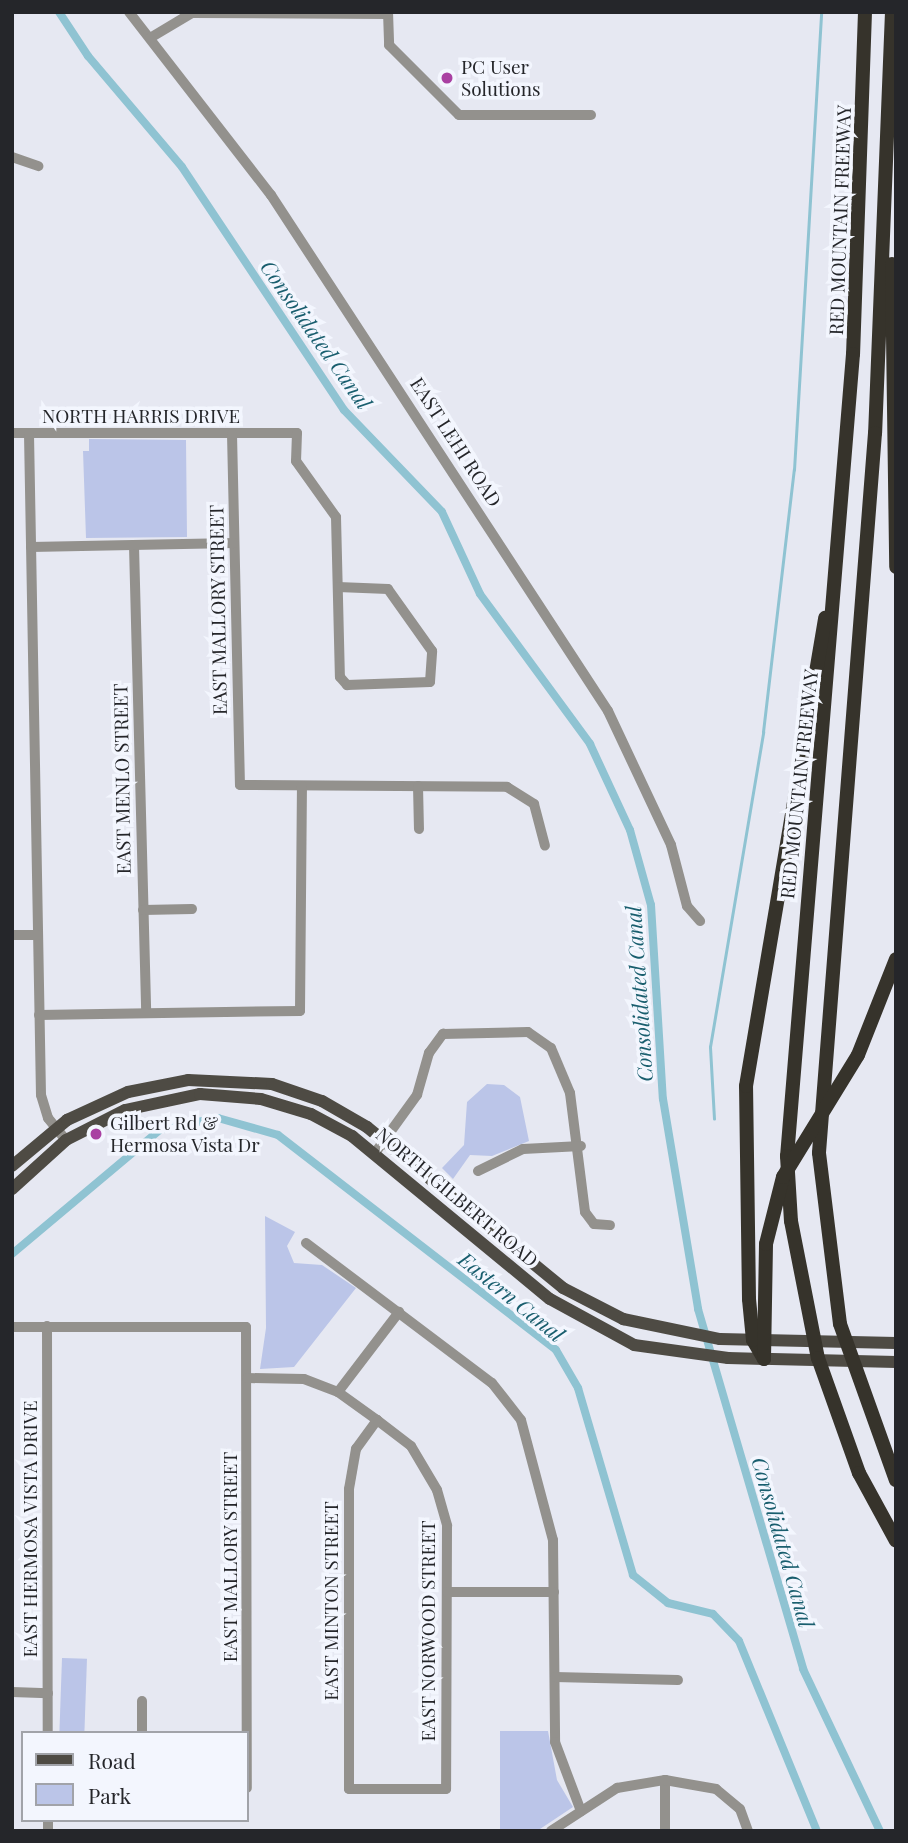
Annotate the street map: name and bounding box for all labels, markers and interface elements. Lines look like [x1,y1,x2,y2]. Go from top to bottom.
place label: PC User Solutions [461,56,540,100]
marker: PC User Solutions [439,70,455,86]
street label: RED MOUNTAIN FREEWAY [825,104,855,336]
water label: Consolidated Canal [256,255,378,413]
street label: EAST LEHI ROAD [406,373,506,511]
street label: NORTH HARRIS DRIVE [42,405,240,427]
street label: EAST MALLORY STREET [205,504,231,716]
street label: RED MOUNTAIN FREEWAY [776,668,822,900]
street label: EAST MENLO STREET [109,683,135,875]
water label: Consolidated Canal [619,905,657,1083]
place label: Gilbert Rd & Hermosa Vista Dr [110,1112,261,1156]
street label: NORTH GILBERT ROAD [371,1122,543,1272]
marker: Gilbert Rd & Hermosa Vista Dr [88,1126,104,1142]
water label: Eastern Canal [454,1246,570,1346]
street label: EAST HERMOSA VISTA DRIVE [19,1400,41,1658]
street label: EAST MALLORY STREET [219,1451,241,1663]
water label: Consolidated Canal [748,1454,820,1630]
street label: EAST MINTON STREET [320,1501,342,1701]
street label: EAST NORWOOD STREET [417,1520,439,1742]
legend [21,1731,248,1822]
text: Road [88,1746,136,1774]
text: Park [88,1781,131,1809]

